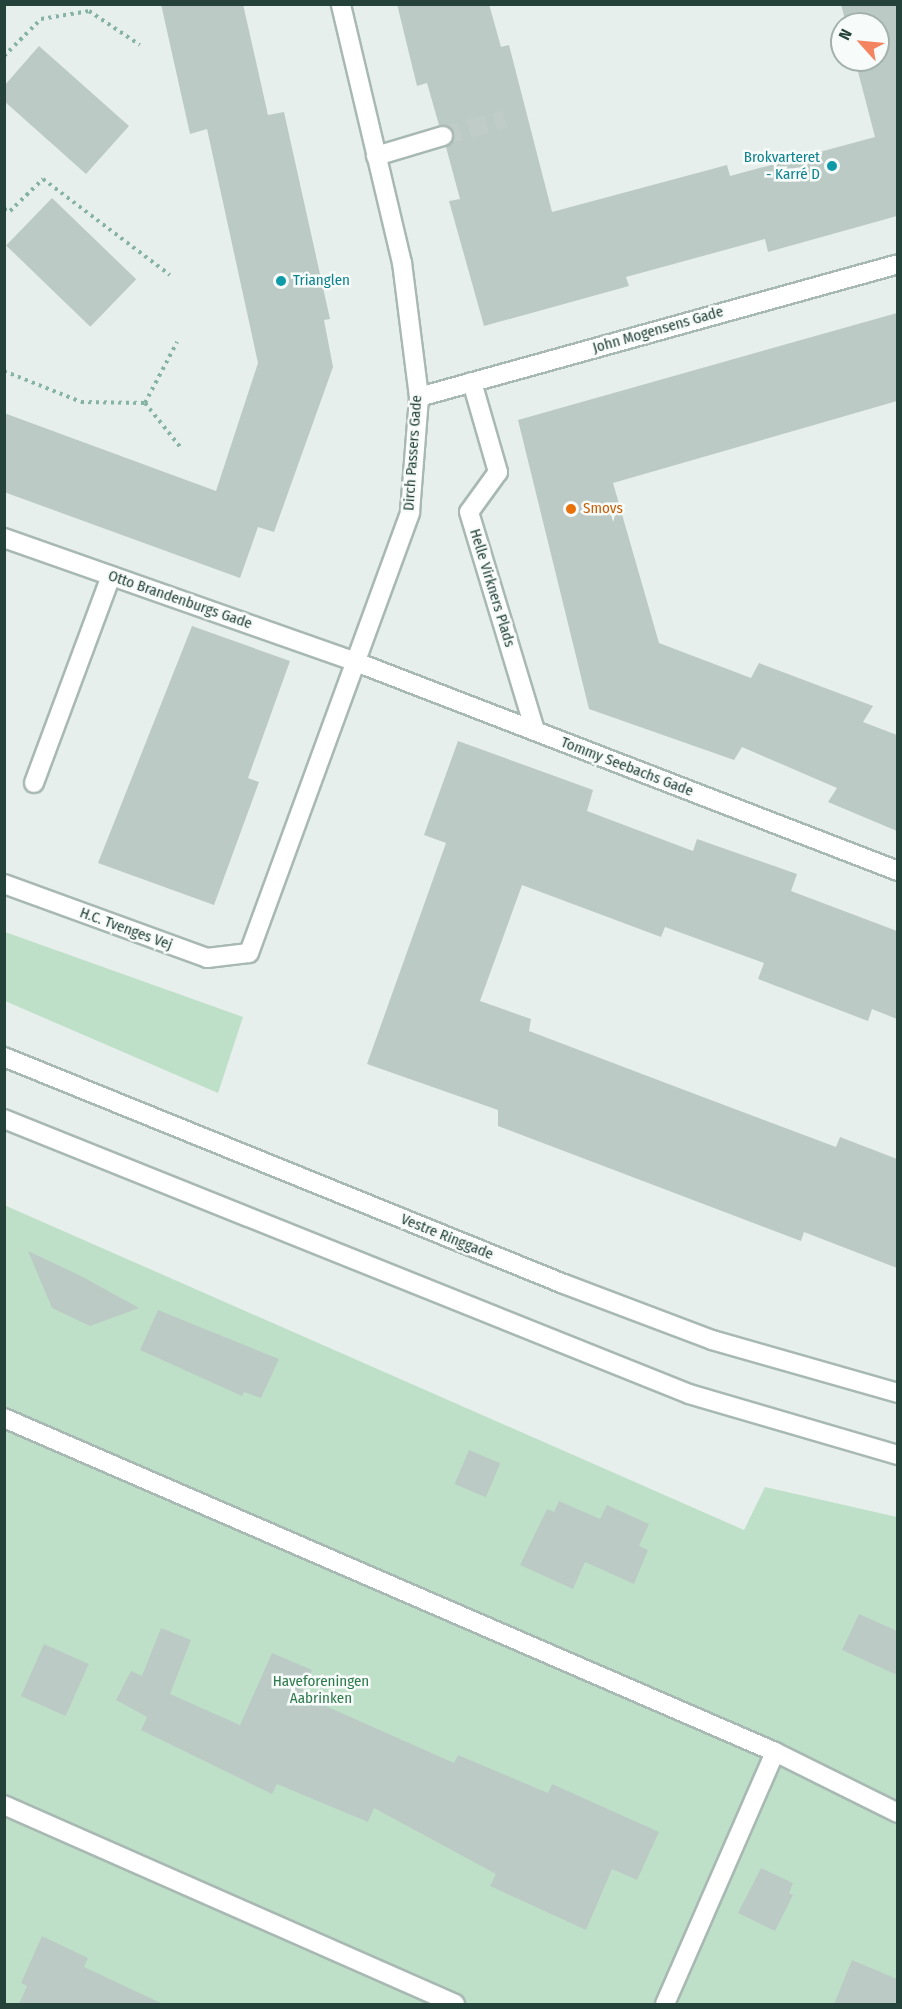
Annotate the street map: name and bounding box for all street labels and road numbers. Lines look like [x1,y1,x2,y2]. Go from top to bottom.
street label: John Mogensens Gade [591,303,725,357]
street label: Dirch Passers Gade [400,395,426,511]
street label: Helle Virkners Plads [465,527,519,649]
street label: Otto Brandenburgs Gade [106,567,254,633]
street label: Tommy Seebachs Gade [558,733,696,801]
street label: H.C. Tvenges Vej [77,904,175,954]
street label: Vestre Ringgade [398,1210,496,1264]

